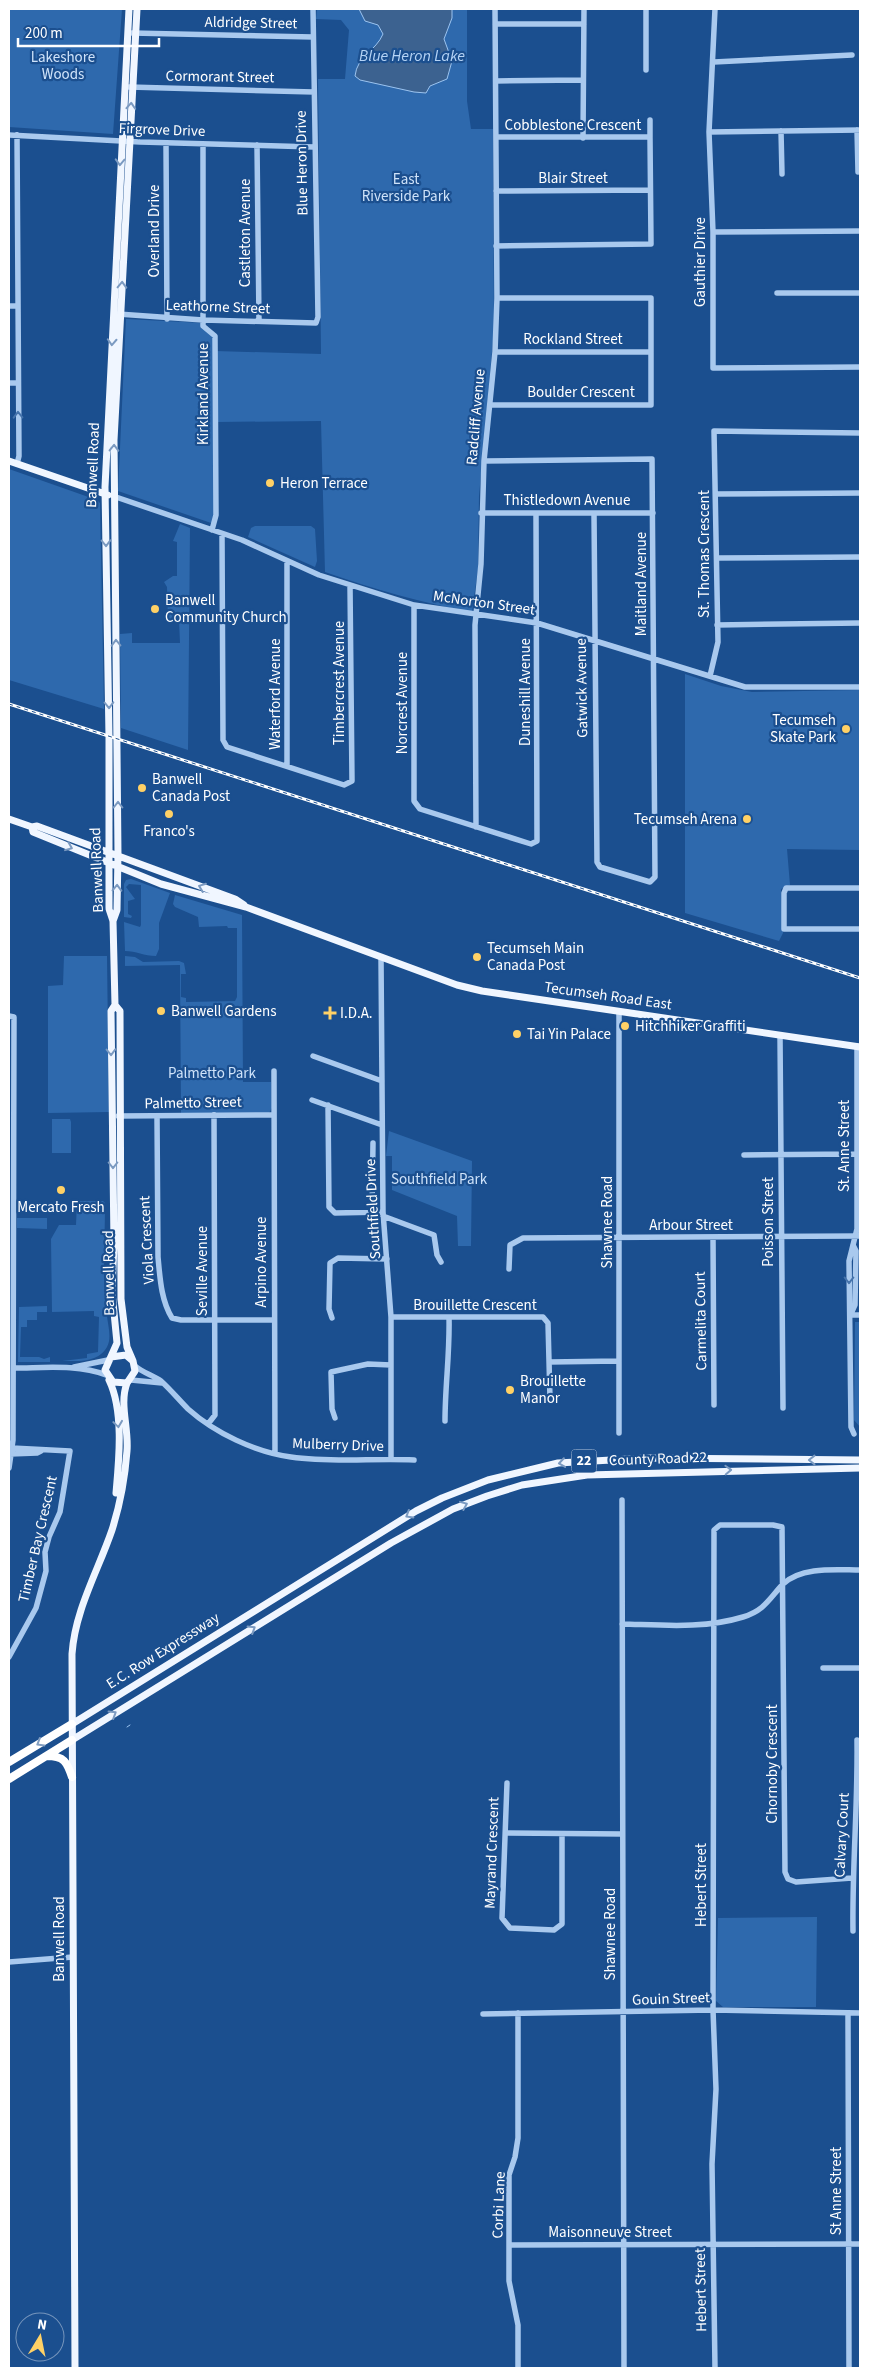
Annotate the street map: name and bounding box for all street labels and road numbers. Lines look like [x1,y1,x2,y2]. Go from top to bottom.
street label: Aldridge Street [204,12,298,34]
street label: Cormorant Street [165,66,275,88]
street label: Blue Heron Drive [291,110,313,216]
street label: Cobblestone Crescent [505,115,641,136]
street label: Firgrove Drive [118,118,206,142]
street label: Blair Street [538,168,608,189]
street label: Castleton Avenue [235,179,256,287]
street label: Overland Drive [144,185,165,277]
street label: Gauthier Drive [690,217,711,307]
street label: Leathorne Street [165,295,271,319]
street label: Rockland Street [523,329,623,350]
street label: Kirkland Avenue [193,343,214,445]
street label: Radcliff Avenue [461,368,491,466]
street label: Boulder Crescent [527,382,635,403]
street label: Banwell Road [81,422,105,508]
street label: Thistledown Avenue [504,490,630,511]
street label: St. Thomas Crescent [694,490,715,618]
street label: Maitland Avenue [631,532,652,636]
street label: McNorton Street [432,585,536,621]
street label: Timbercrest Avenue [329,621,350,745]
street label: Waterford Avenue [265,638,286,750]
street label: Duneshill Avenue [515,638,536,746]
street label: Gatwick Avenue [571,638,593,738]
street label: Norcrest Avenue [392,652,413,754]
street label: Banwell Road [85,827,109,913]
street label: Tecumseh Road East [543,977,673,1015]
street label: Palmetto Street [144,1092,242,1114]
street label: St. Anne Street [834,1100,855,1192]
street label: Southfield Drive [360,1158,386,1260]
street label: Shawnee Road [597,1176,618,1268]
street label: Poisson Street [758,1177,779,1267]
street label: Viola Crescent [134,1195,160,1285]
street label: Arbour Street [649,1215,733,1236]
street label: Arpino Avenue [251,1217,272,1307]
street label: Seville Avenue [192,1226,213,1316]
street label: Banwell Road [98,1230,120,1316]
street label: Carmelita Court [690,1271,712,1371]
street label: Brouillette Crescent [413,1295,537,1316]
street label: Mulberry Drive [292,1433,384,1457]
street label: County Road 22 [609,1447,707,1471]
road number: 22 [572,1450,596,1472]
street label: Timber Bay Crescent [13,1474,63,1604]
street label: E.C. Row Expressway [102,1608,224,1694]
street label: Chornoby Crescent [762,1704,783,1824]
street label: Calvary Court [829,1792,855,1878]
street label: Mayrand Crescent [480,1797,504,1909]
street label: Hebert Street [691,1843,712,1927]
street label: Shawnee Road [600,1888,621,1980]
street label: Banwell Road [49,1896,70,1982]
street label: Gouin Street [632,1987,710,2011]
street label: St Anne Street [826,2147,847,2235]
street label: Corbi Lane [487,2171,511,2239]
street label: Maisonneuve Street [548,2222,672,2243]
street label: Hebert Street [690,2248,712,2332]

